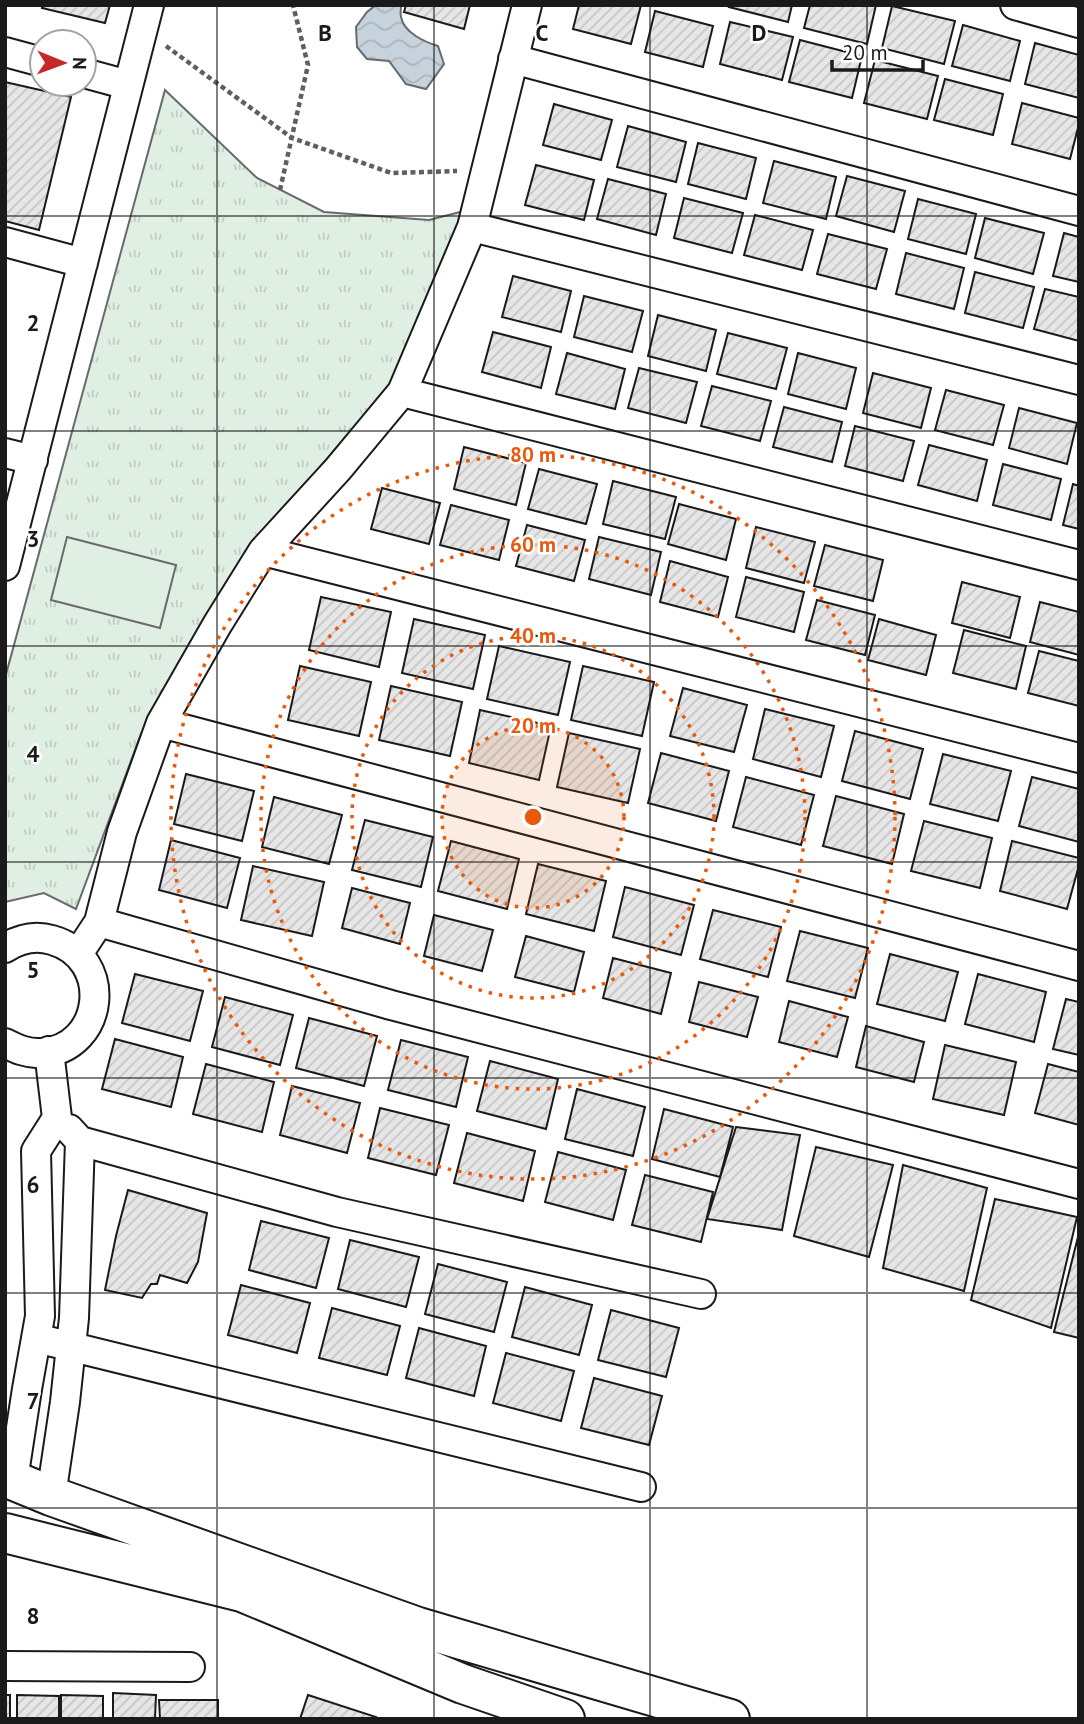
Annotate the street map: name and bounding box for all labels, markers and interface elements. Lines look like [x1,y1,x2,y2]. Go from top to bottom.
text: B [318,18,332,47]
text: C [536,18,549,47]
text: D [752,18,766,47]
north arrow [28,28,98,98]
scale bar [832,28,923,72]
text: 20 m [842,39,888,66]
text: N [68,57,92,70]
text: 2 [26,308,40,337]
text: 80 m [510,441,556,468]
text: 3 [26,524,40,553]
text: 60 m [510,531,556,558]
text: 40 m [510,622,556,649]
text: 20 m [510,712,556,739]
text: 4 [26,739,40,768]
centre of rings [521,805,545,829]
text: 5 [26,955,40,984]
text: 6 [26,1170,40,1199]
text: 7 [26,1386,40,1415]
text: 8 [26,1601,40,1630]

